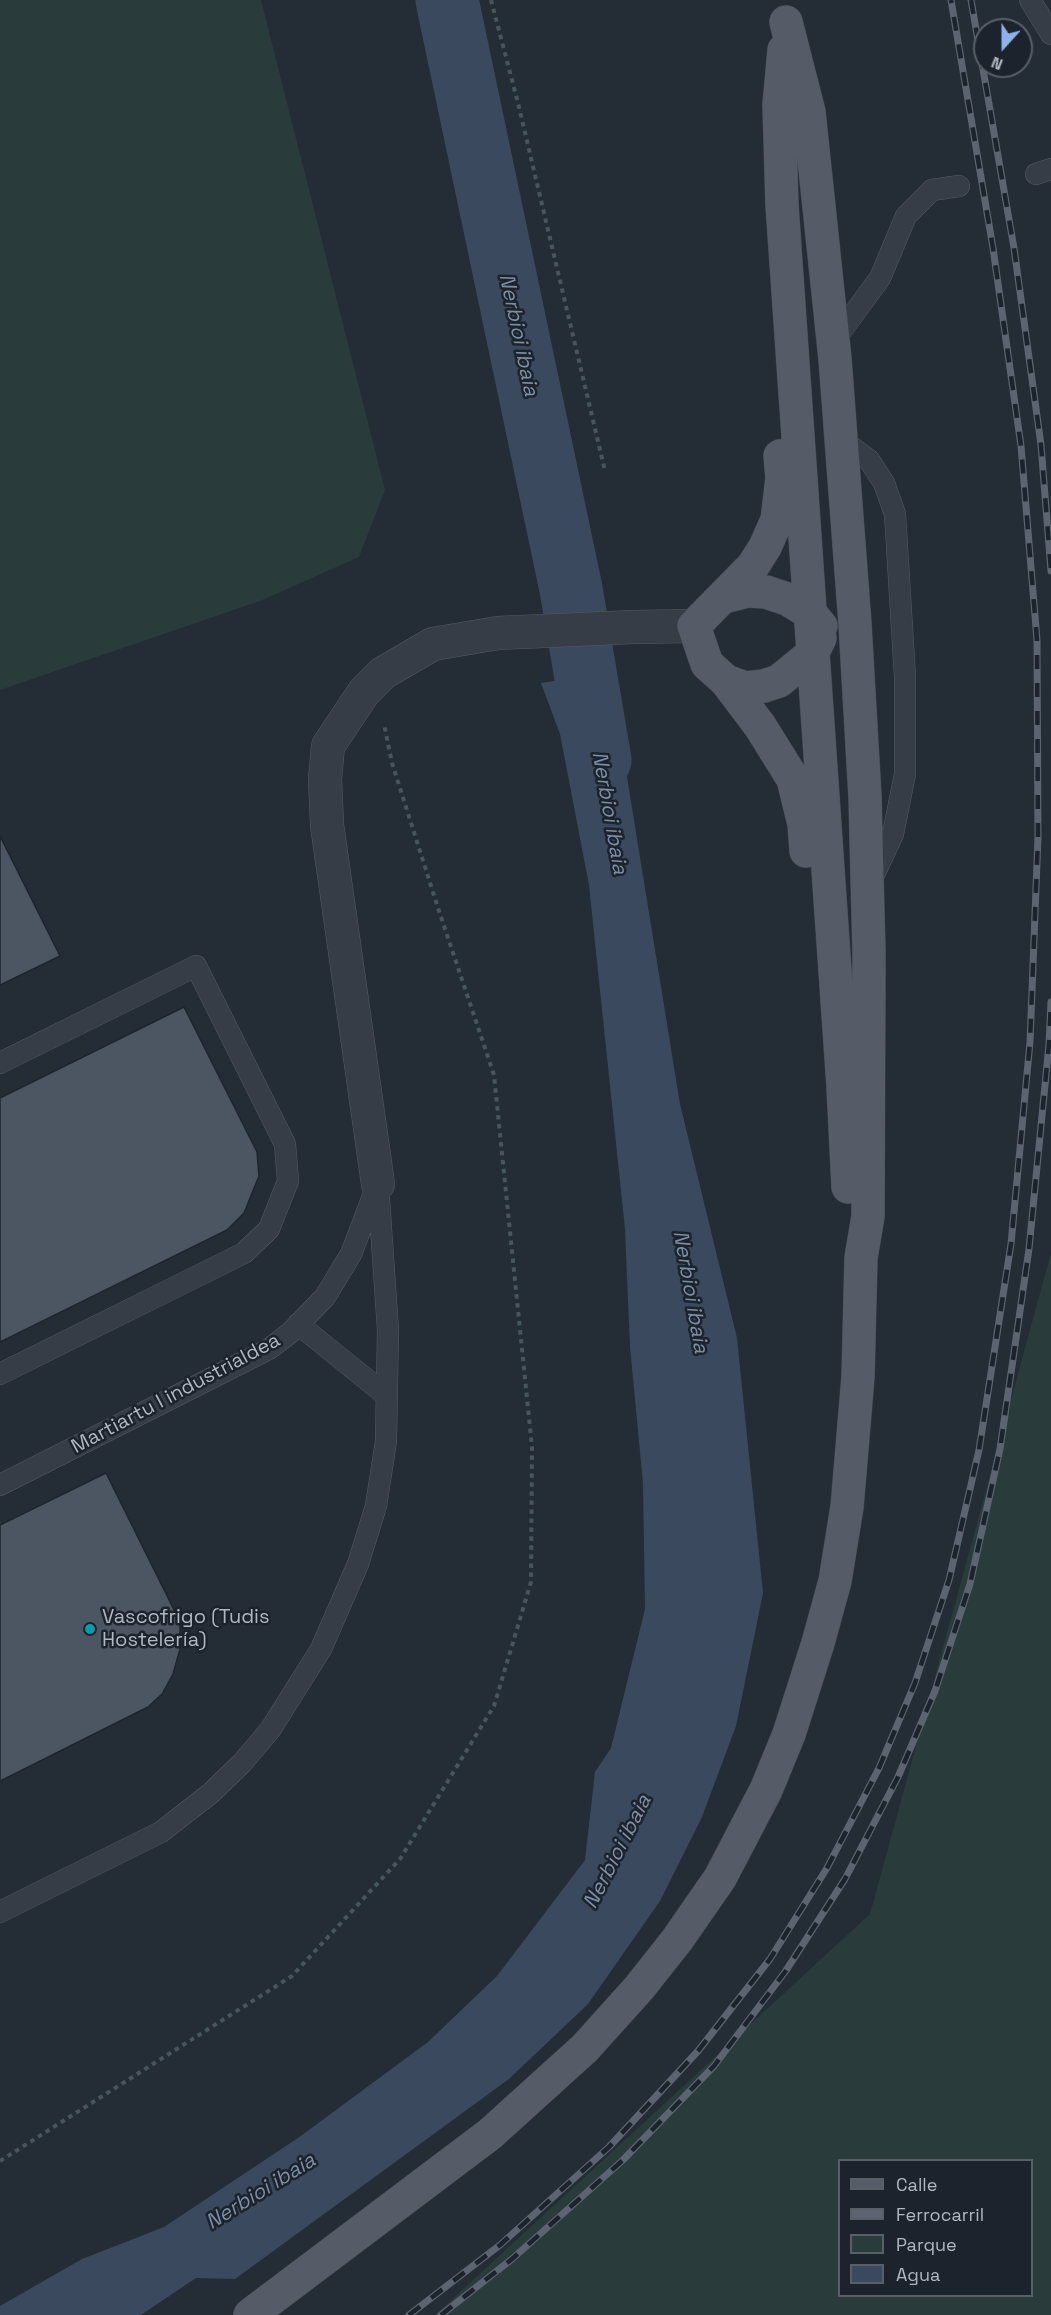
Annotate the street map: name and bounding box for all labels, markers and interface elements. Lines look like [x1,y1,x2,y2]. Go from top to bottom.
north arrow [973,18,1033,78]
text: N [988,52,1006,75]
water label: Nerbioi ibaia [493,272,543,398]
water label: Nerbioi ibaia [586,750,632,876]
water label: Nerbioi ibaia [667,1229,713,1355]
street label: Martiartu I industrialdea [68,1329,284,1459]
place label: Vascofrigo (Tudis Hostelería) [102,1606,270,1653]
marker: Vascofrigo (Tudis Hostelería) [83,1622,97,1636]
water label: Nerbioi ibaia [579,1791,657,1913]
water label: Nerbioi ibaia [202,2148,320,2236]
legend [838,2159,1033,2297]
text: Calle [896,2173,937,2196]
text: Ferrocarril [896,2203,984,2226]
text: Parque [896,2233,957,2256]
text: Agua [896,2263,940,2286]

